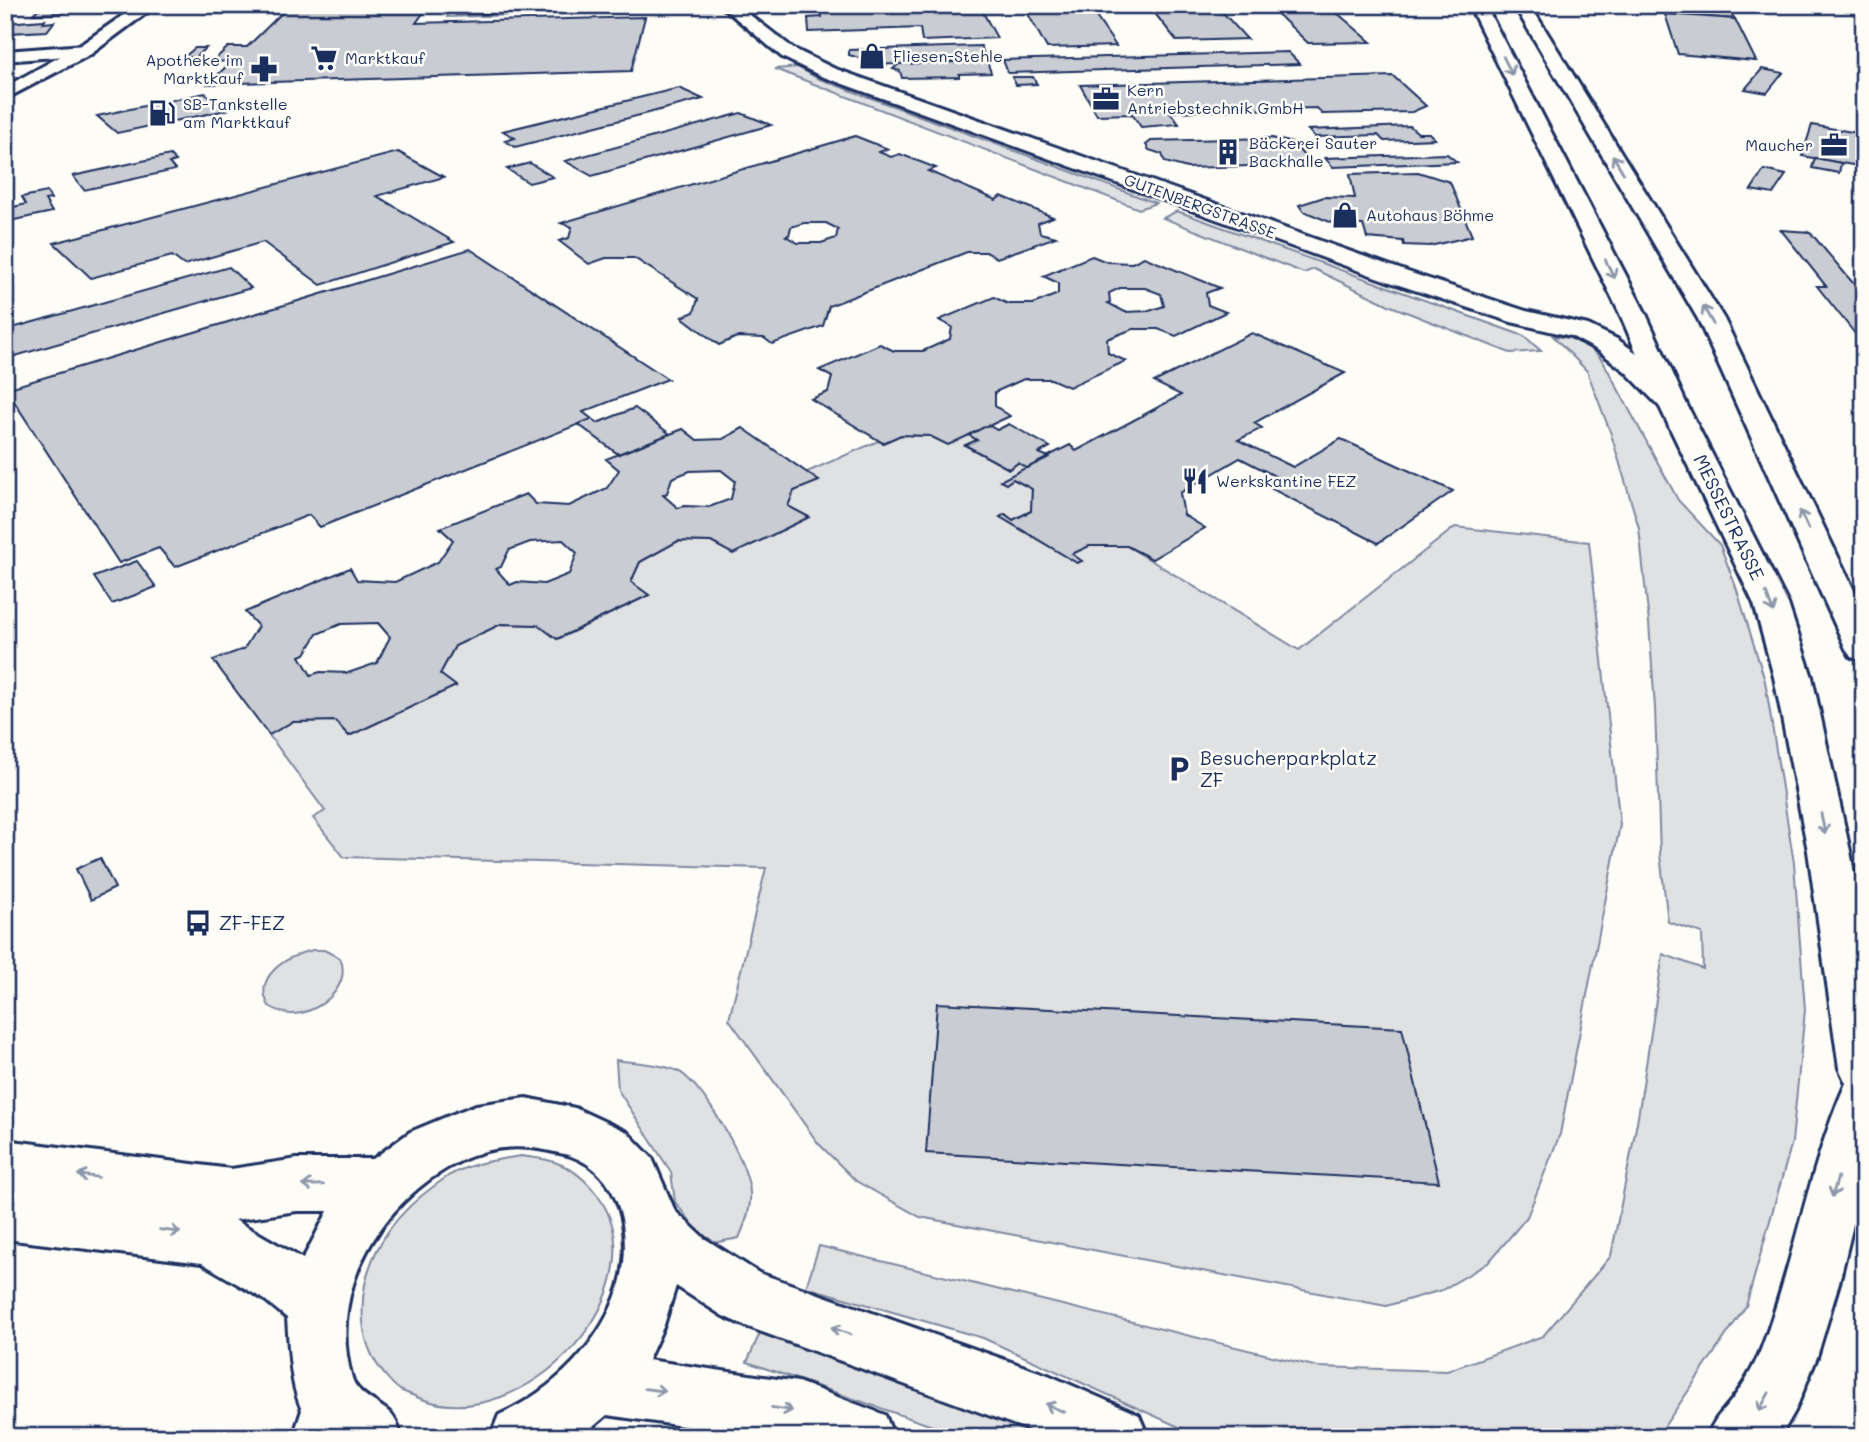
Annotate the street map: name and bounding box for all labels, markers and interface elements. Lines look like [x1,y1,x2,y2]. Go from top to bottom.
shop icon: Fliesen-Stehle [857,41,887,71]
supermarket icon: Marktkauf [309,43,339,73]
place label: Fliesen-Stehle [893,45,1003,66]
place label: Marktkauf [345,47,426,68]
place label: Apotheke im Marktkauf [145,49,244,88]
pharmacy icon: Apotheke im Marktkauf [249,54,279,84]
one-way arrow [1501,55,1515,76]
place label: Kern Antriebstechnik GmbH [1127,79,1304,118]
office icon: Kern Antriebstechnik GmbH [1091,84,1121,114]
place label: SB-Tankstelle am Marktkauf [183,93,291,132]
fuel station icon: SB-Tankstelle am Marktkauf [147,98,177,128]
office icon: Maucher [1819,130,1849,160]
place label: Bäckerei Sauter Backhalle [1249,132,1377,171]
place label: Maucher [1745,134,1813,155]
building icon: Bäckerei Sauter Backhalle [1213,137,1243,167]
one-way arrow [1610,155,1624,175]
street label: GUTENBERGSTRASSE [1121,168,1279,243]
shop icon: Autohaus Böhme [1330,200,1360,230]
place label: Autohaus Böhme [1366,204,1494,225]
one-way arrow [1604,258,1618,279]
one-way arrow [1701,305,1715,325]
street label: MESSESTRASSE [1688,450,1771,584]
restaurant icon: Werkskantine FEZ [1180,466,1210,496]
place label: Werkskantine FEZ [1216,470,1357,491]
one-way arrow [1797,510,1810,532]
one-way arrow [1765,592,1777,614]
place label: Besucherparkplatz ZF [1200,745,1377,792]
parking icon: Besucherparkplatz ZF [1164,754,1194,784]
one-way arrow [1817,812,1830,835]
bus stop icon: ZF-FEZ [183,908,213,938]
place label: ZF-FEZ [219,910,285,935]
one-way arrow [77,1170,100,1183]
one-way arrow [1828,1176,1841,1198]
one-way arrow [302,1178,325,1192]
one-way arrow [158,1225,181,1238]
one-way arrow [831,1324,853,1336]
one-way arrow [643,1384,666,1397]
one-way arrow [1757,1391,1770,1412]
one-way arrow [1045,1401,1066,1414]
one-way arrow [770,1403,792,1416]

